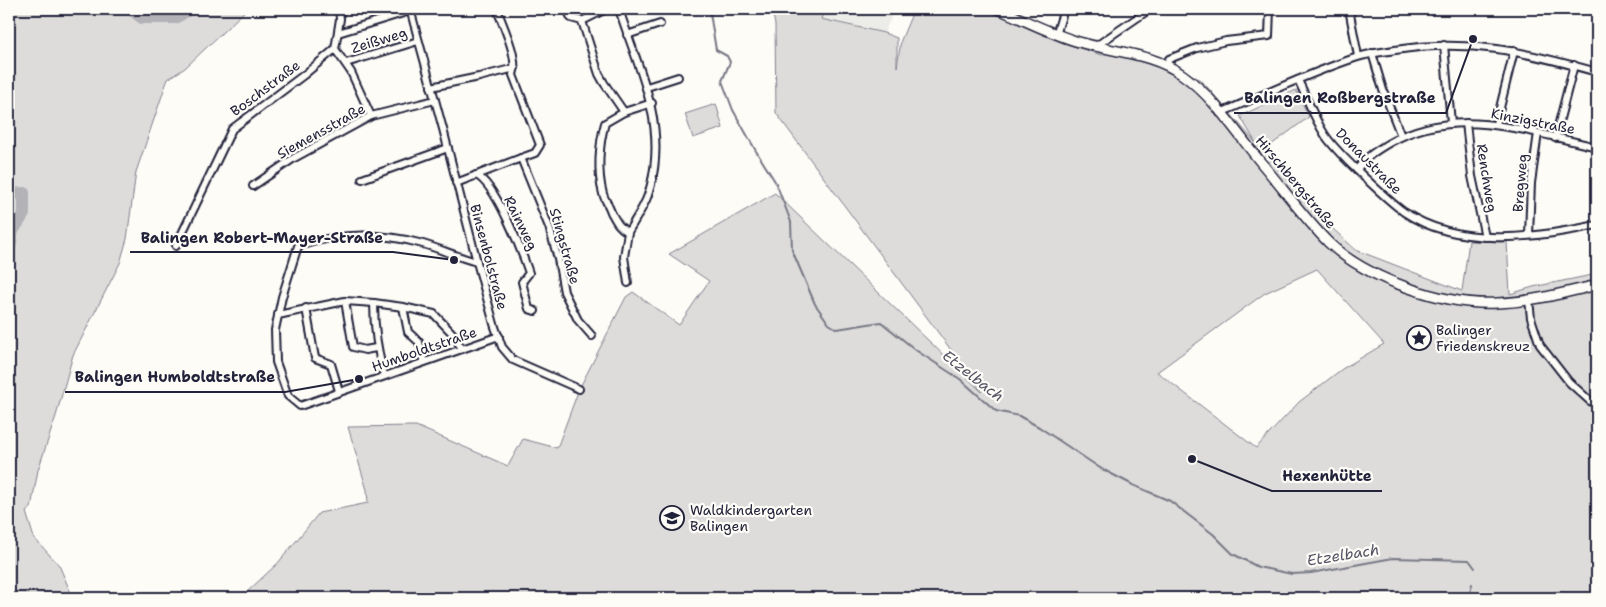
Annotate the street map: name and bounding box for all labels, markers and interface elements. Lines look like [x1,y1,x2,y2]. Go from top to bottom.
street label: Zeißweg [349,23,409,57]
street label: Boschstraße [227,56,303,120]
callout: Balingen Roßbergstraße [1234,83,1446,113]
text: Balingen Roßbergstraße [1244,88,1436,108]
street label: Siemensstraße [274,99,368,163]
street label: Kinzigstraße [1489,104,1577,138]
street label: Donaustraße [1332,124,1406,198]
street label: Hirschbergstraße [1252,132,1340,232]
street label: Renchweg [1473,142,1501,214]
street label: Bregweg [1508,153,1532,213]
street label: Rainweg [500,193,542,253]
street label: Binsenbolstraße [466,202,512,312]
street label: Stingstraße [546,206,584,286]
callout: Balingen Robert-Mayer-Straße [130,222,393,252]
text: Balingen Robert-Mayer-Straße [141,228,383,248]
place label: Balinger Friedenskreuz [1436,321,1530,355]
street label: Humboldtstraße [369,323,479,375]
place icon: Balinger Friedenskreuz [1406,325,1432,351]
water label: Etzelbach [938,346,1008,406]
callout: Balingen Humboldtstraße [65,362,285,392]
text: Balingen Humboldtstraße [75,367,275,387]
callout: Hexenhütte [1272,461,1382,491]
text: Hexenhütte [1282,466,1372,486]
place label: Waldkindergarten Balingen [690,501,812,535]
school or university icon: Waldkindergarten Balingen [659,505,685,531]
water label: Etzelbach [1305,539,1381,571]

